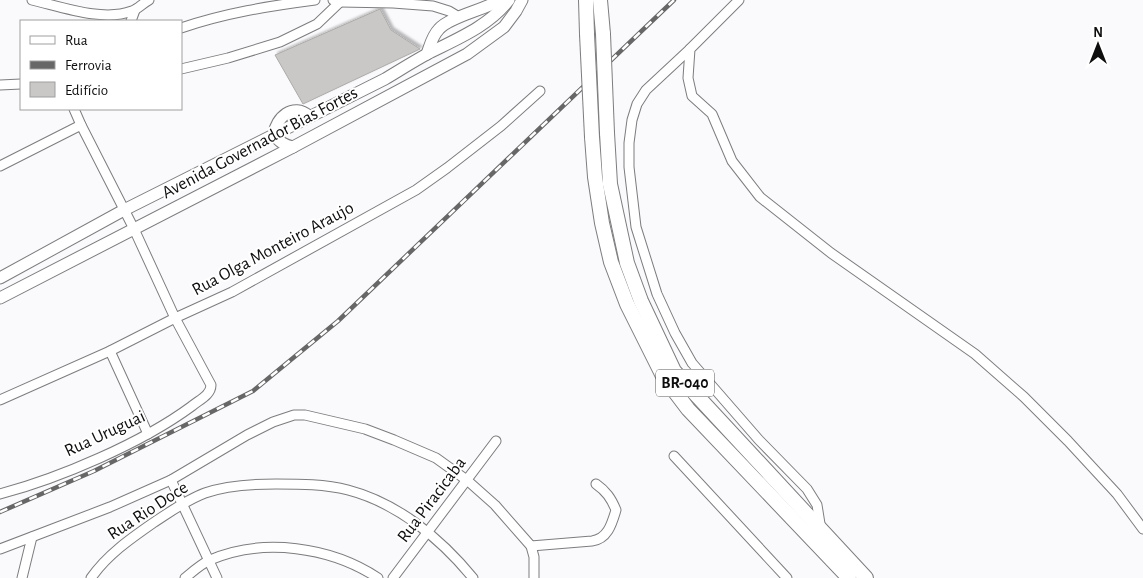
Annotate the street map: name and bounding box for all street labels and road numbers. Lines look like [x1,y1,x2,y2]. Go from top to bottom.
street label: Avenida Governador Bias Fortes [159,84,361,202]
street label: Rua Olga Monteiro Araujo [189,199,357,299]
road number: BR-040 [656,369,714,396]
street label: Rua Uruguai [62,408,148,460]
street label: Rua Piracicaba [394,454,470,546]
street label: Rua Rio Doce [105,478,191,544]

